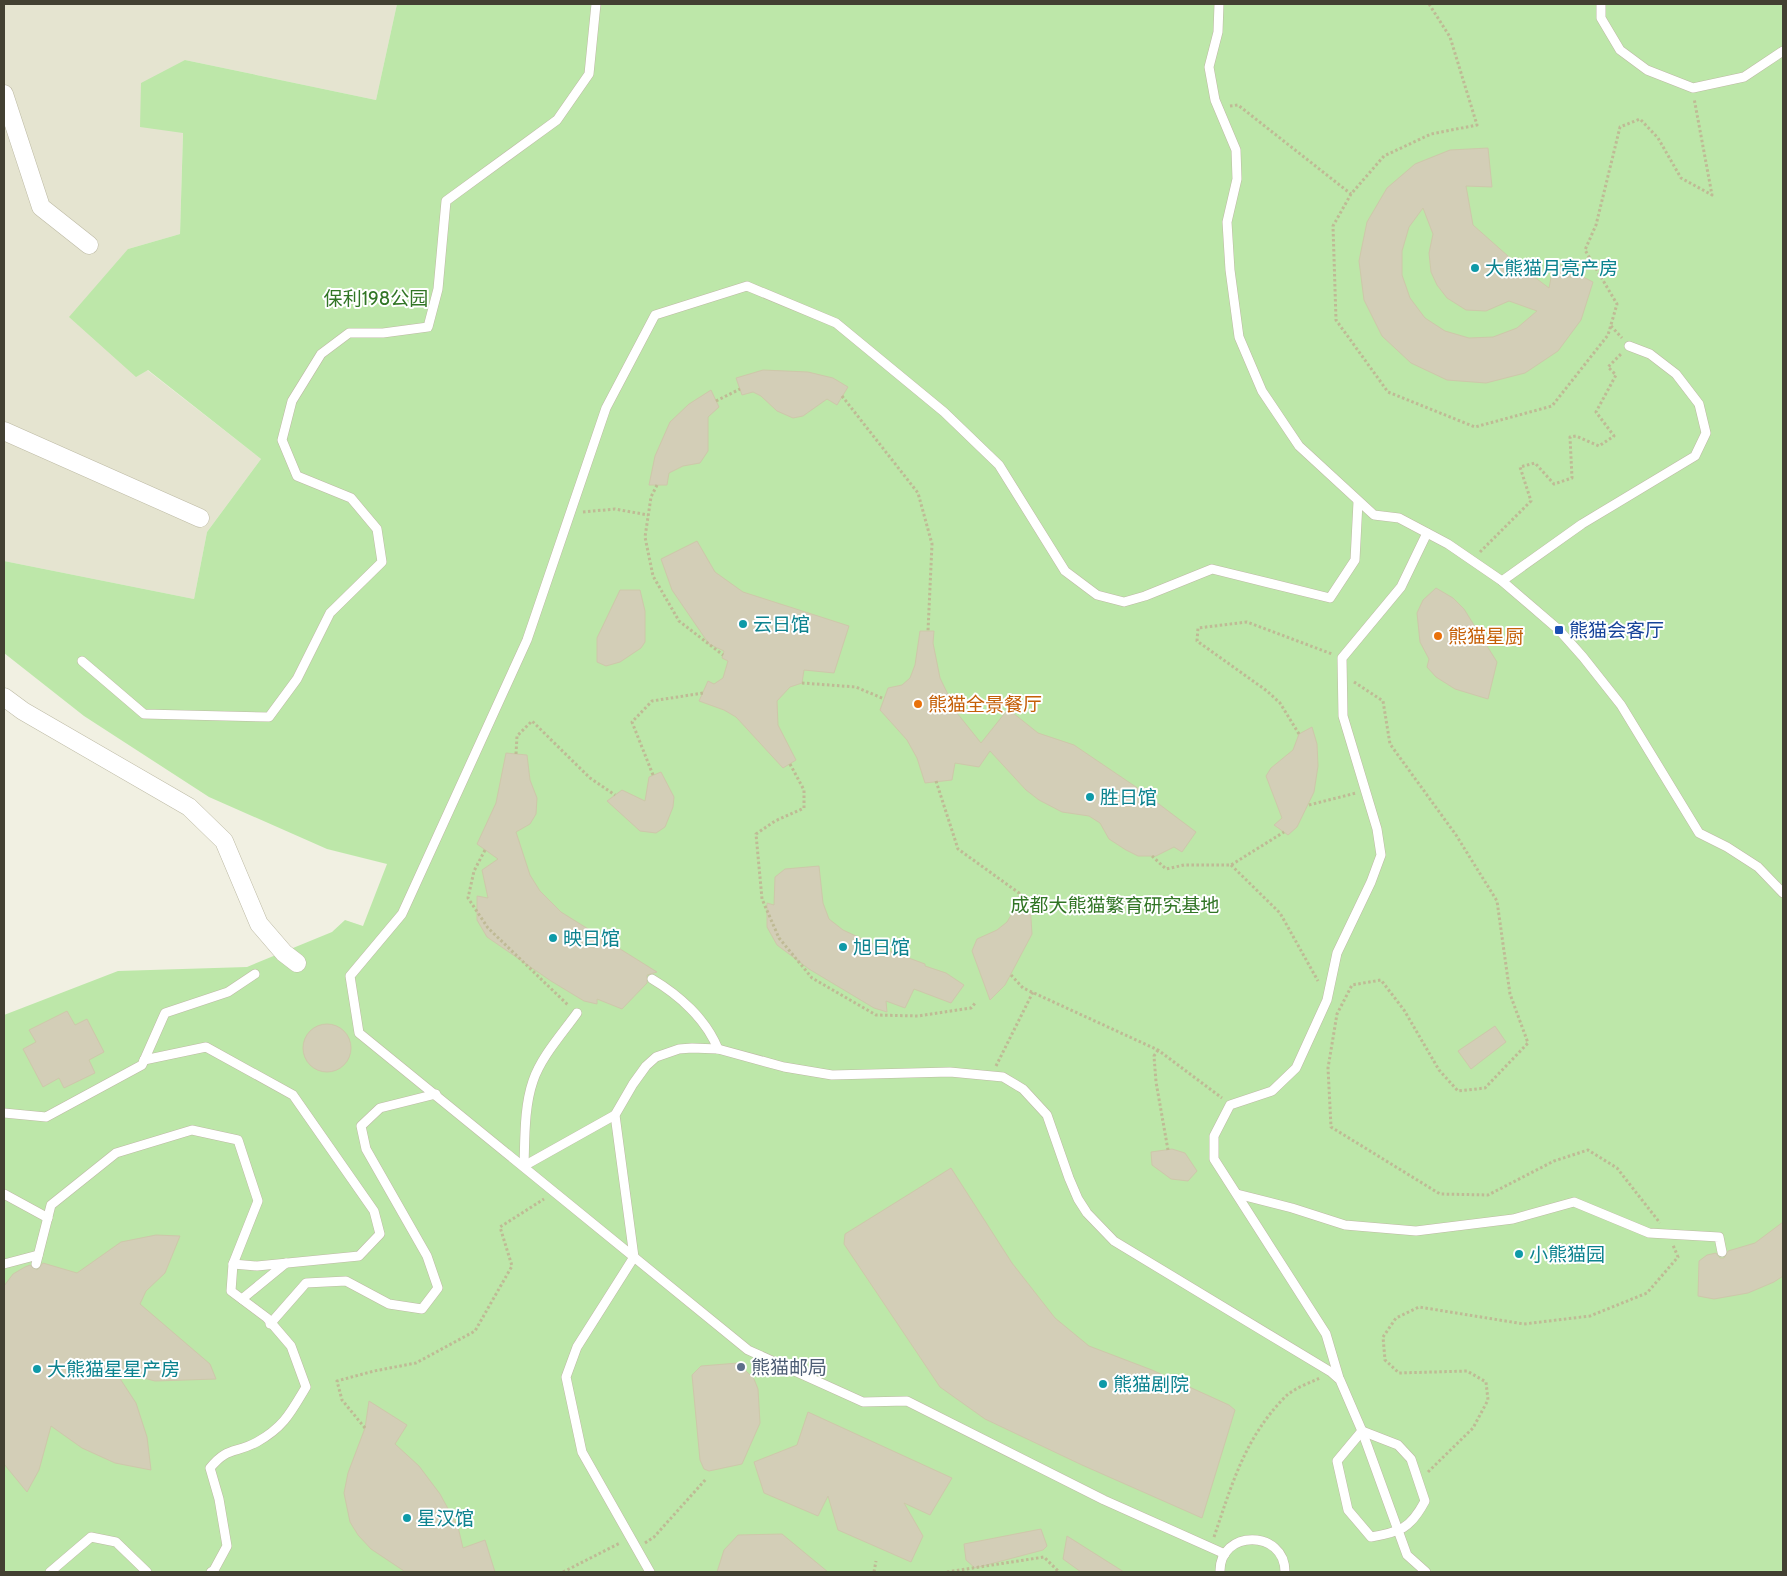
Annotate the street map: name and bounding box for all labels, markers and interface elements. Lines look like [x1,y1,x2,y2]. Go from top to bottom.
place label: 大熊猫月亮产房 [1485,257,1618,280]
marker: 大熊猫月亮产房 [1469,262,1481,274]
park label: 保利198公园 [324,287,428,310]
place label: 云日馆 [753,613,810,636]
marker: 云日馆 [737,618,749,630]
place label: 熊猫会客厅 [1569,619,1664,642]
marker: 熊猫会客厅 [1553,624,1565,636]
place label: 熊猫星厨 [1448,625,1524,648]
marker: 熊猫星厨 [1432,630,1444,642]
place label: 熊猫全景餐厅 [928,693,1042,716]
marker: 熊猫全景餐厅 [912,698,924,710]
place label: 胜日馆 [1100,786,1157,809]
marker: 胜日馆 [1084,791,1096,803]
park label: 成都大熊猫繁育研究基地 [1010,894,1220,917]
place label: 映日馆 [563,927,620,950]
marker: 映日馆 [547,932,559,944]
place label: 旭日馆 [853,936,910,959]
marker: 旭日馆 [837,941,849,953]
place label: 小熊猫园 [1529,1243,1605,1266]
marker: 小熊猫园 [1513,1248,1525,1260]
place label: 熊猫邮局 [751,1356,827,1379]
place label: 大熊猫星星产房 [47,1358,180,1381]
marker: 熊猫邮局 [735,1361,747,1373]
marker: 大熊猫星星产房 [31,1363,43,1375]
place label: 熊猫剧院 [1113,1373,1189,1396]
marker: 熊猫剧院 [1097,1378,1109,1390]
place label: 星汉馆 [417,1507,474,1530]
marker: 星汉馆 [401,1512,413,1524]

